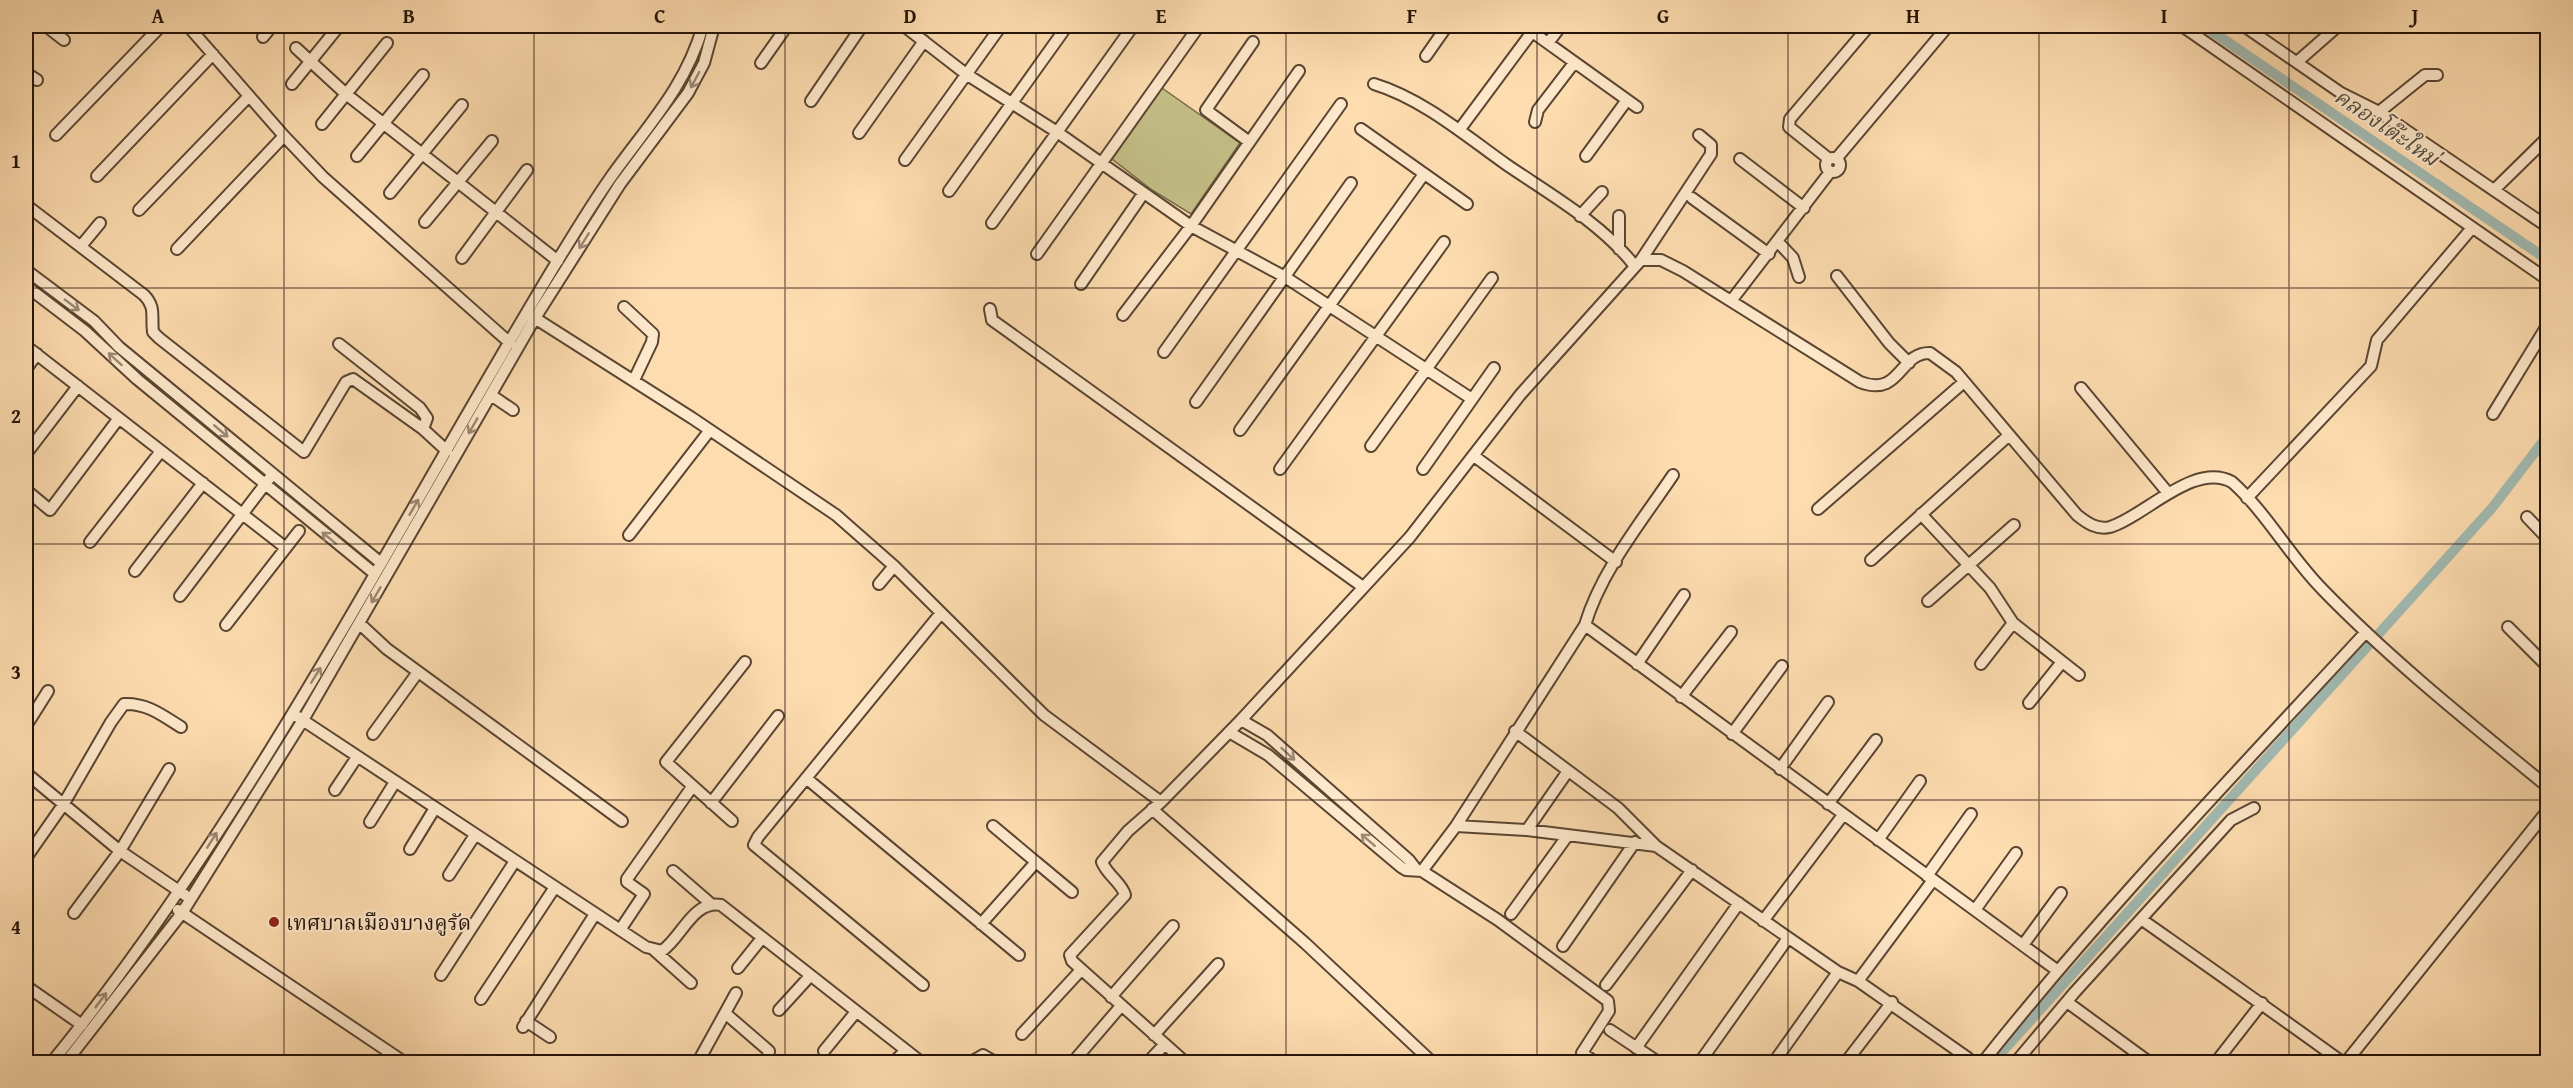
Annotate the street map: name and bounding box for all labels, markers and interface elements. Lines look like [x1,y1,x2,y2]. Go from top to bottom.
text: A [152,1,165,30]
text: B [403,1,415,30]
text: C [654,1,666,30]
text: D [903,1,917,30]
text: E [1156,1,1167,30]
text: F [1407,1,1417,30]
text: G [1657,1,1669,30]
text: H [1906,1,1920,30]
text: I [2161,1,2167,30]
text: J [2409,1,2419,30]
one-way arrow [689,71,700,89]
water label: คลองโต๊ะใหม่ [2328,80,2448,175]
text: 1 [11,146,21,175]
one-way arrow [578,232,590,248]
one-way arrow [64,299,80,311]
one-way arrow [107,352,122,367]
text: 2 [11,401,21,430]
one-way arrow [467,417,479,434]
one-way arrow [213,424,228,438]
one-way arrow [409,498,421,515]
one-way arrow [322,531,338,544]
one-way arrow [370,586,382,603]
text: 3 [11,657,21,686]
one-way arrow [310,667,322,684]
one-way arrow [1280,747,1295,761]
one-way arrow [207,832,219,849]
one-way arrow [1361,833,1376,847]
place label: เทศบาลเมืองบางคูรัด [286,907,471,938]
text: 4 [11,912,21,941]
marker: เทศบาลเมืองบางคูรัด [267,915,281,929]
one-way arrow [94,992,107,1008]

